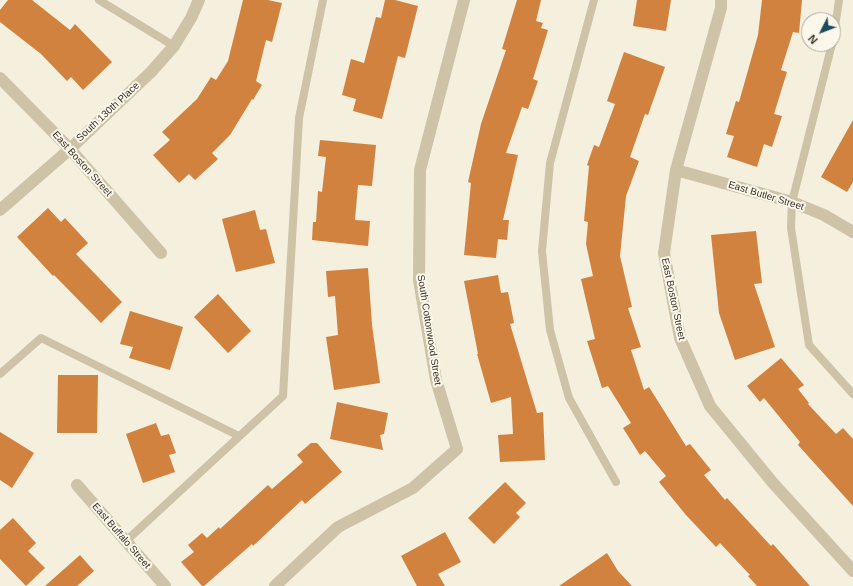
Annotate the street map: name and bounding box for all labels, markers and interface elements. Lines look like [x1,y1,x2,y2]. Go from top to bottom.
north arrow [801,12,841,52]
text: N [806,32,820,46]
street label: South 130th Place [74,80,142,144]
street label: East Boston Street [50,129,114,199]
street label: East Butler Street [727,179,805,213]
street label: East Boston Street [658,257,688,341]
street label: South Cottonwood Street [414,274,444,386]
street label: East Buffalo Street [89,501,153,571]

